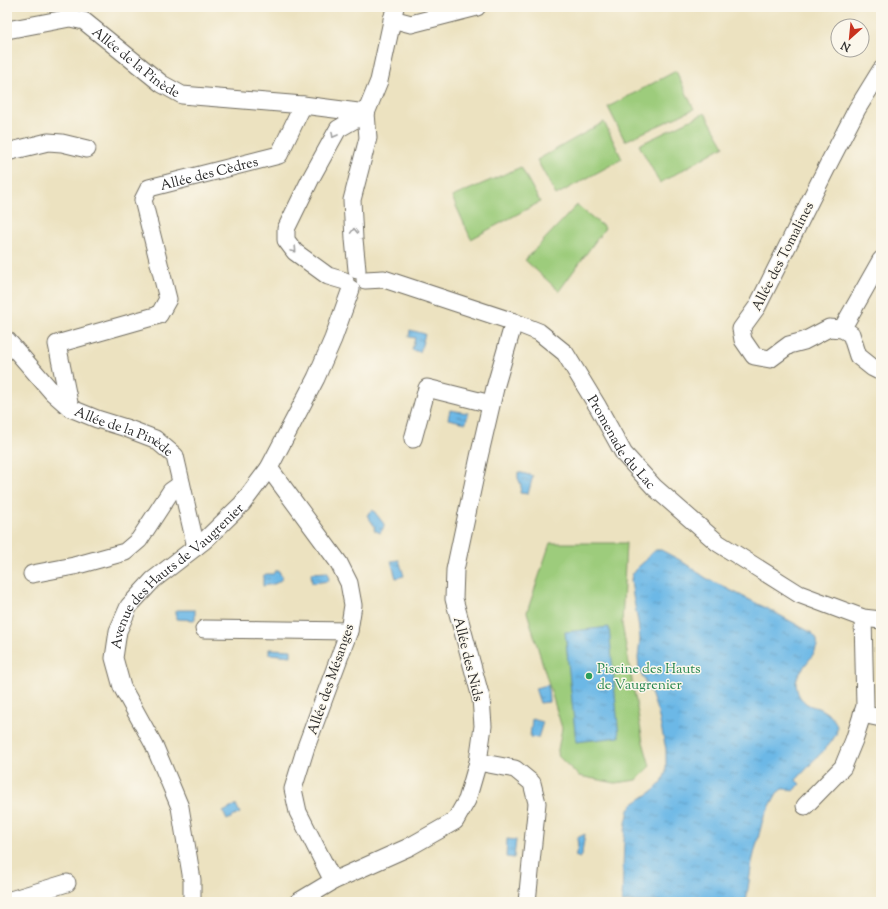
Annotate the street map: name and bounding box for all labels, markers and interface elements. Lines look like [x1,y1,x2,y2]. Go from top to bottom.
north arrow [830,18,870,58]
street label: Allée de la Pinède [87,23,183,104]
text: N [838,37,854,56]
one-way arrow [332,131,339,138]
street label: Allée des Cèdres [158,153,260,197]
street label: Allée des Tomalines [748,199,820,315]
one-way arrow [349,228,358,235]
one-way arrow [289,245,297,253]
street label: Promenade du Lac [581,392,659,495]
street label: Allée de la Pinède [71,403,177,462]
street label: Avenue des Hauts de Vaugrenier [107,499,250,650]
street label: Allée des Nids [447,615,487,704]
street label: Allée des Mésanges [304,622,360,738]
place label: Piscine des Hauts de Vaugrenier [597,660,701,696]
marker: Piscine des Hauts de Vaugrenier [584,671,594,681]

